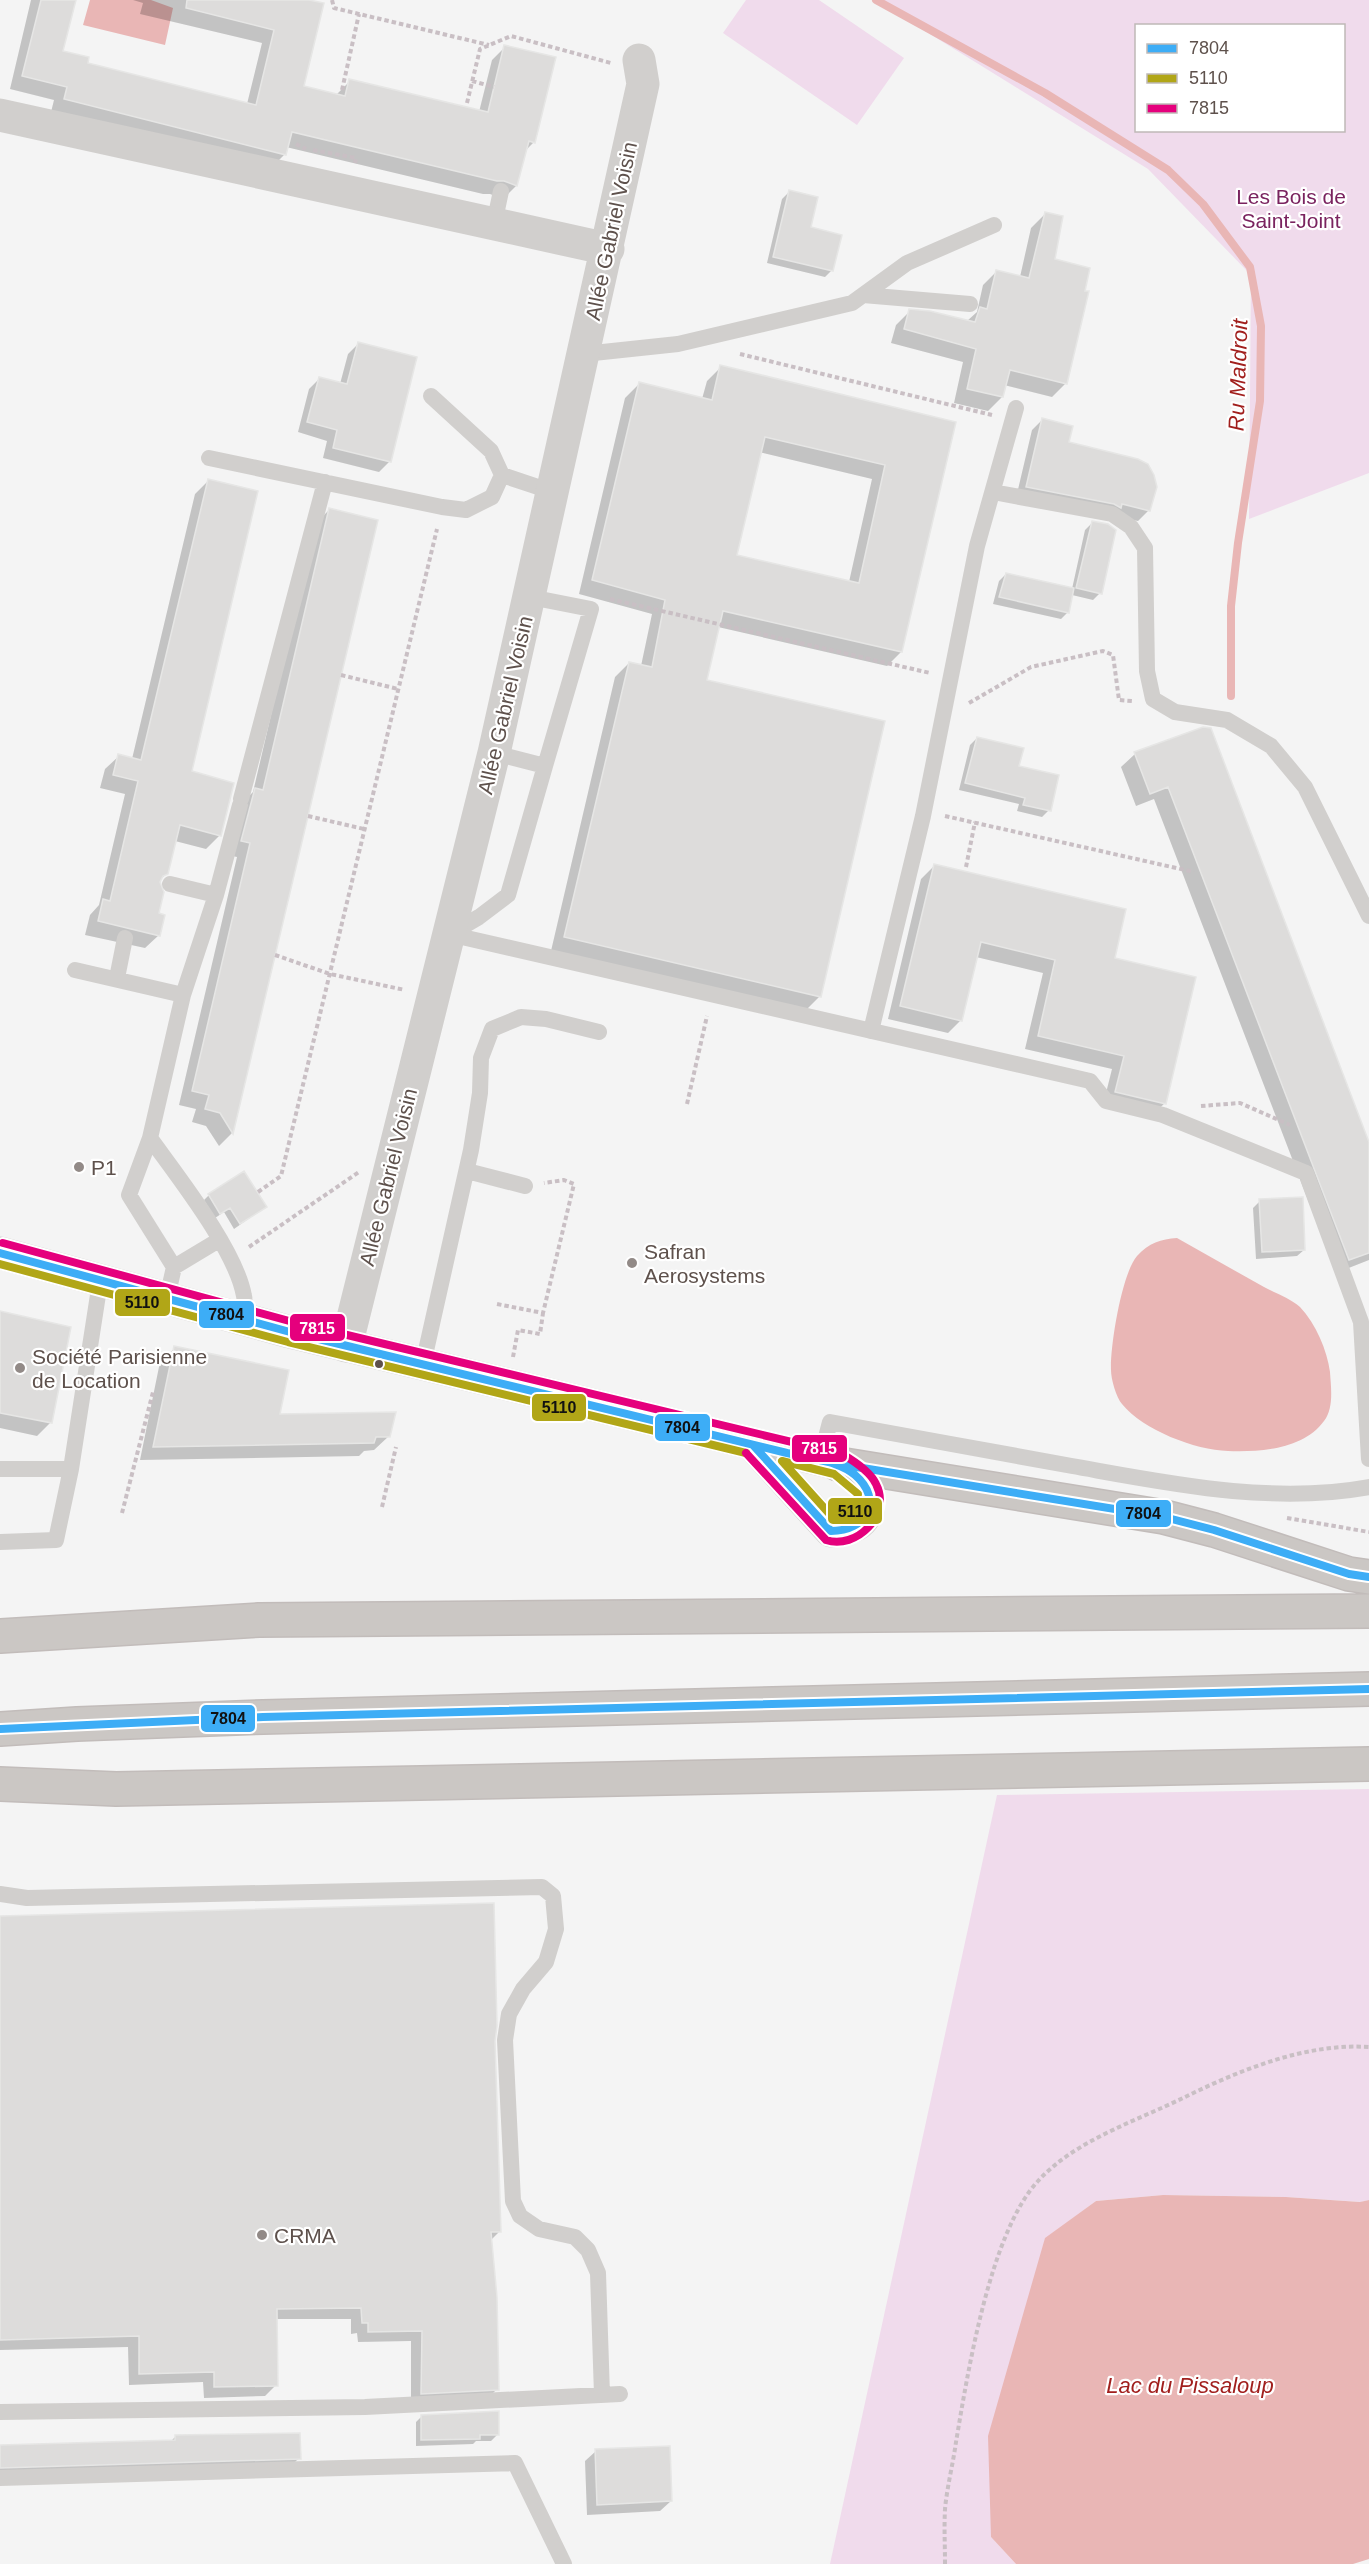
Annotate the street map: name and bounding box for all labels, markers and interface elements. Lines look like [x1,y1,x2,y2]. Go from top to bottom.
legend [1135,24,1345,132]
text: 7804 [1189,38,1229,58]
text: 5110 [1189,68,1228,88]
text: 7815 [1189,98,1229,118]
street label: Allée Gabriel Voisin [581,140,641,322]
park label: Les Bois de Saint-Joint [1236,185,1346,232]
water label: Ru Maldroit [1224,317,1252,432]
street label: Allée Gabriel Voisin [473,614,537,796]
street label: Allée Gabriel Voisin [355,1086,421,1268]
place label: P1 [91,1156,117,1179]
marker: P1 [72,1160,86,1174]
place label: Safran Aerosystems [644,1240,765,1287]
marker: Safran Aerosystems [625,1256,639,1270]
line badge: 5110 [114,1288,171,1317]
text: 5110 [125,1294,159,1311]
line badge: 7804 [198,1300,255,1329]
text: 7804 [208,1306,244,1323]
line badge: 7815 [289,1313,346,1342]
text: 7815 [299,1320,335,1337]
place label: Société Parisienne de Location [32,1345,207,1392]
unlabelled marker [373,1358,385,1370]
marker: Société Parisienne de Location [13,1361,27,1375]
line badge: 5110 [531,1393,587,1422]
text: 5110 [542,1399,576,1416]
line badge: 7804 [654,1413,711,1442]
text: 7804 [664,1419,700,1436]
line badge: 7815 [791,1434,848,1463]
text: 7815 [801,1440,837,1457]
line badge: 5110 [827,1497,883,1525]
line badge: 7804 [1115,1499,1172,1528]
text: 5110 [838,1503,872,1520]
text: 7804 [1125,1505,1161,1522]
line badge: 7804 [200,1704,256,1733]
text: 7804 [210,1710,246,1727]
place label: CRMA [274,2224,336,2247]
marker: CRMA [255,2228,269,2242]
water label: Lac du Pissaloup [1106,2373,1274,2398]

